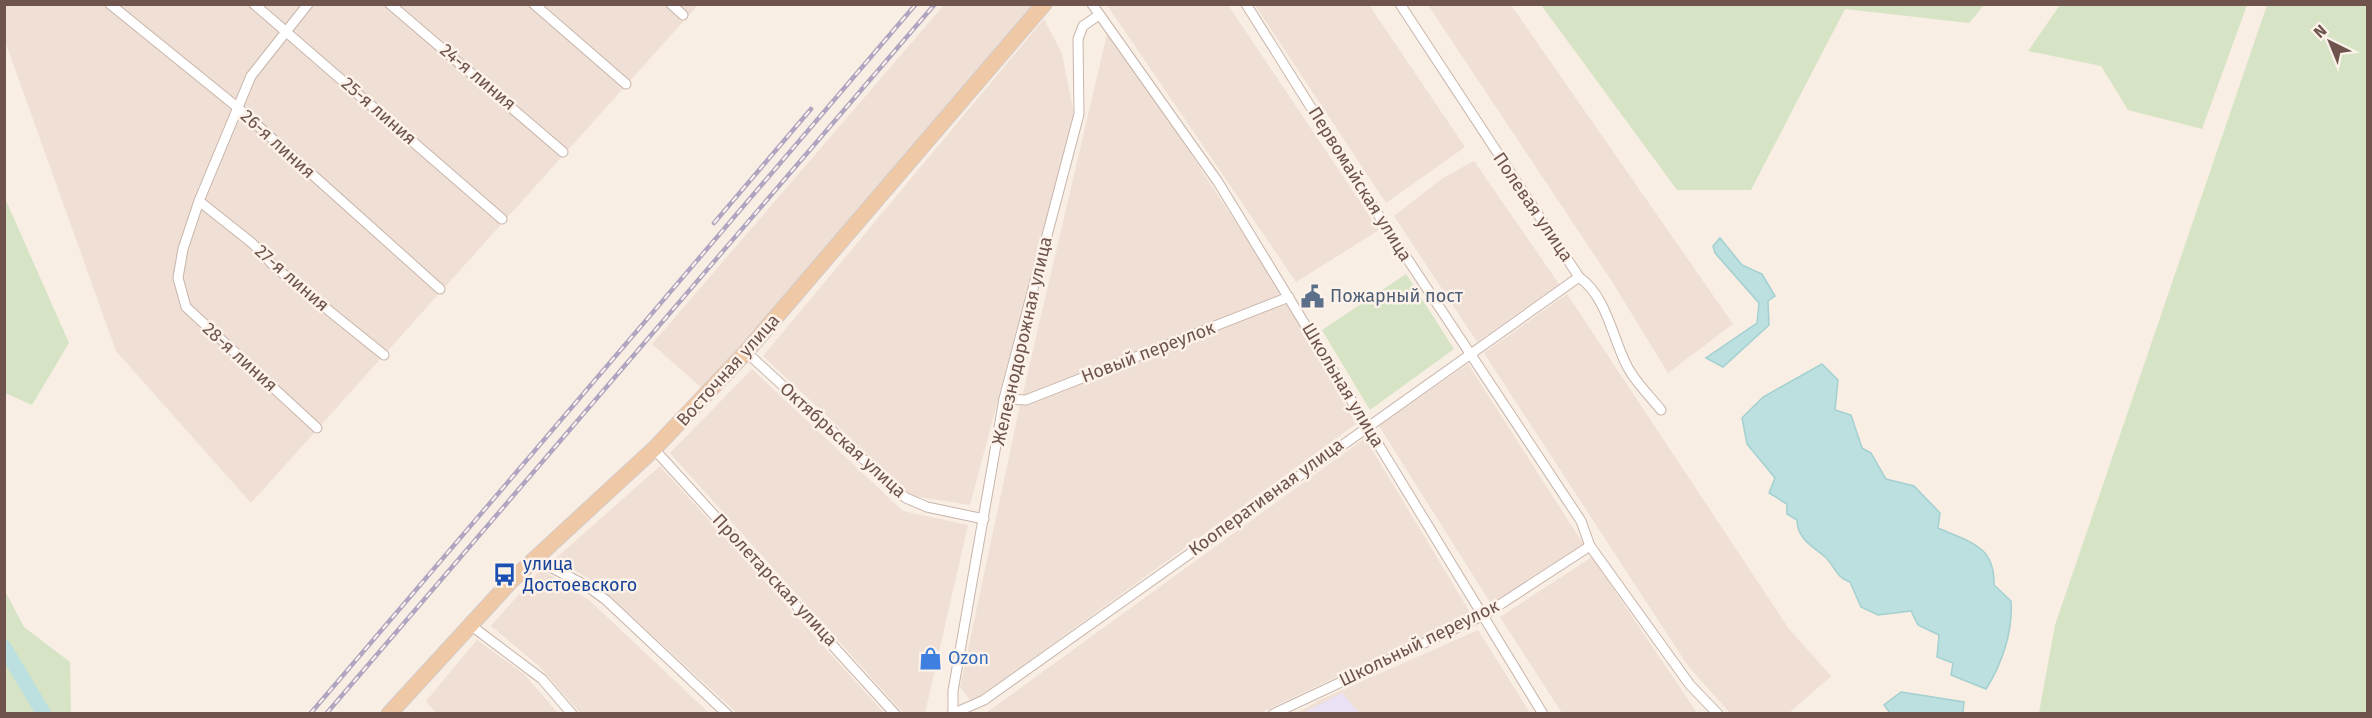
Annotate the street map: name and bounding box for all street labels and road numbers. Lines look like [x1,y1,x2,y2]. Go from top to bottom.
street label: 24-я линия [436,39,520,115]
street label: 25-я линия [337,72,421,150]
street label: Первомайская улица [1303,103,1417,265]
street label: 26-я линия [236,105,320,183]
street label: Полевая улица [1488,148,1578,266]
street label: Железнодорожная улица [987,234,1057,448]
street label: 27-я линия [250,240,334,316]
street label: Восточная улица [672,309,784,431]
street label: Новый переулок [1078,316,1219,388]
street label: 28-я линия [198,318,282,396]
street label: Школьная улица [1297,319,1389,451]
street label: Октябрьская улица [775,378,911,502]
street label: Кооперативная улица [1184,433,1348,561]
street label: Пролетарская улица [708,509,842,651]
street label: Школьный переулок [1336,594,1503,691]

